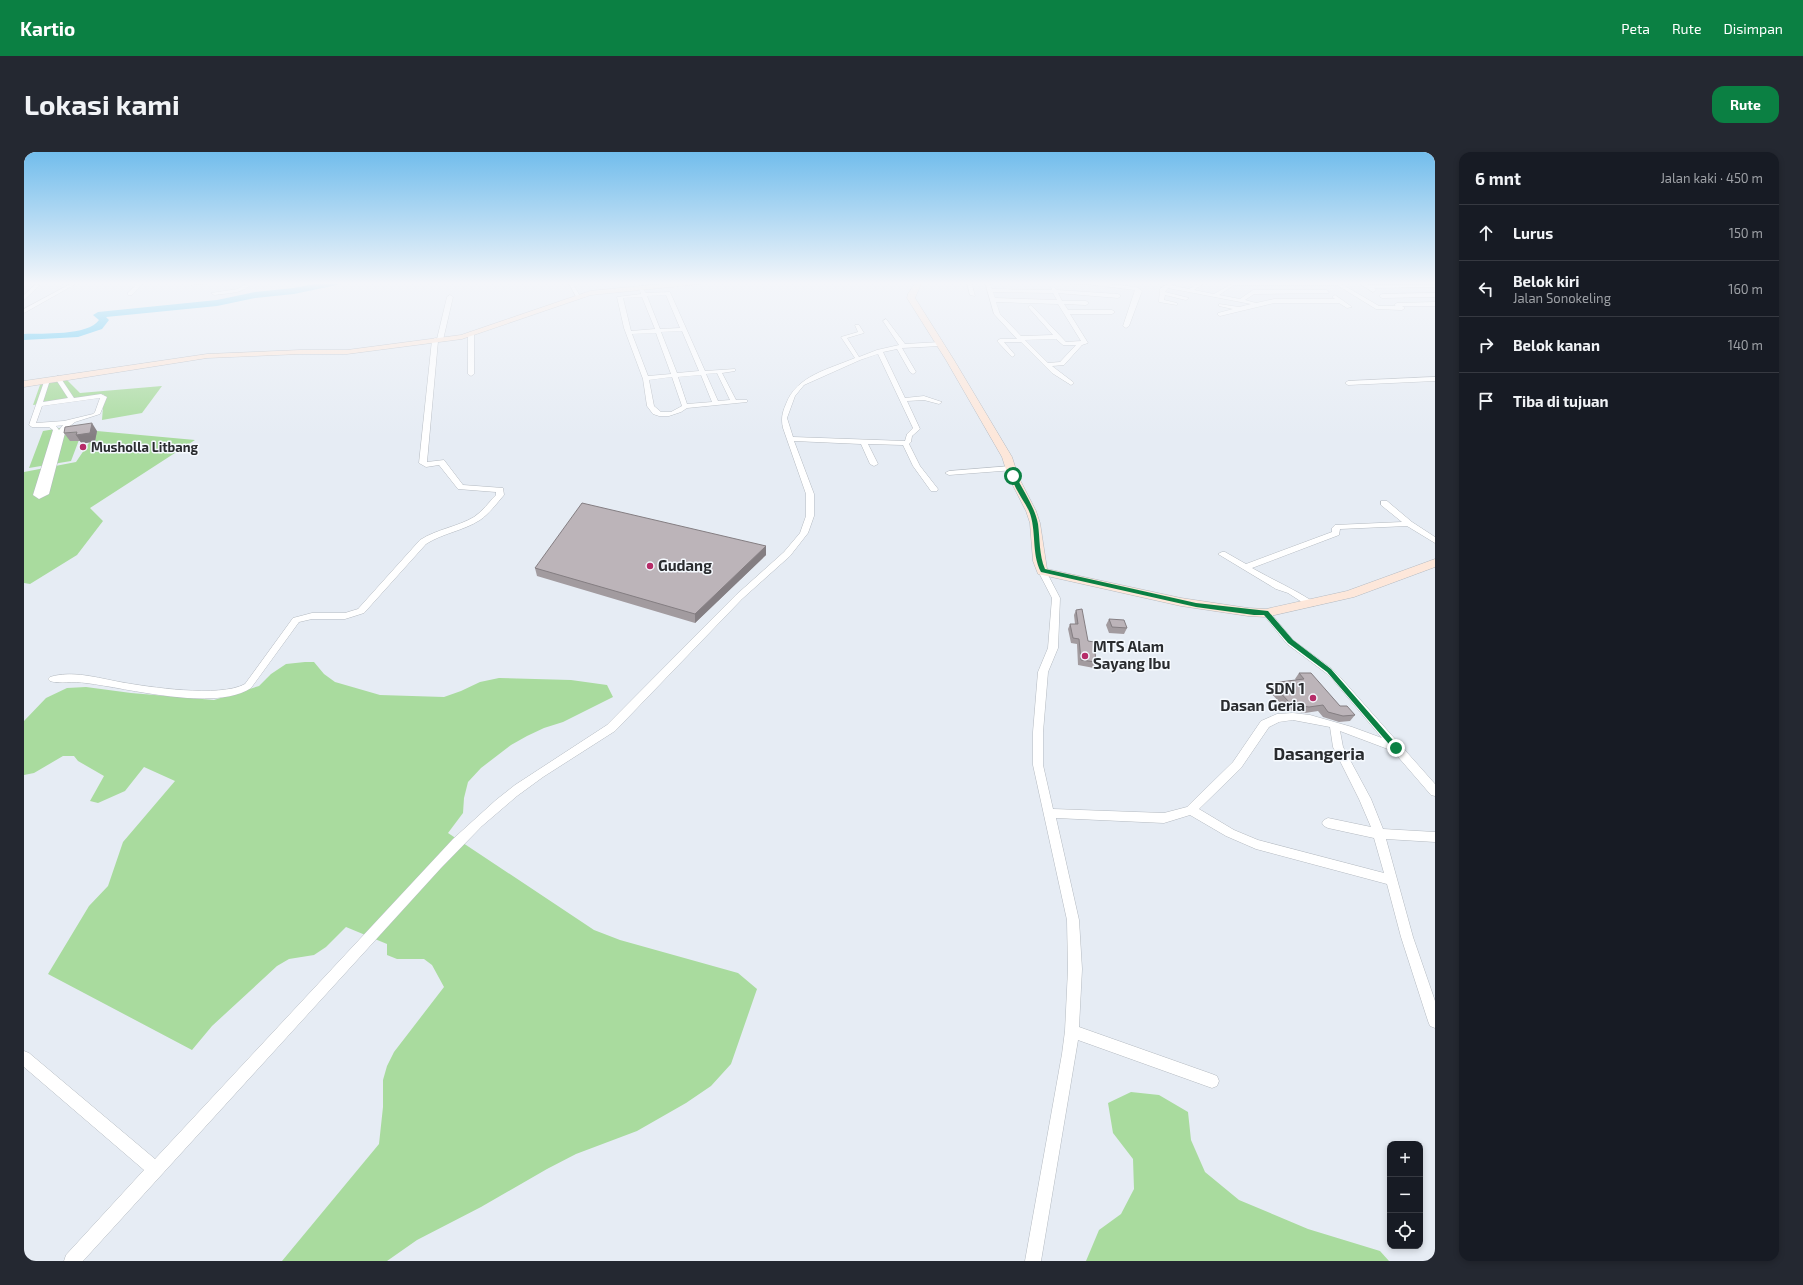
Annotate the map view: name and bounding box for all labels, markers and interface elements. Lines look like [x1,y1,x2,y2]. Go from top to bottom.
text: Kartio [20,17,75,40]
text: Peta [1621,20,1650,37]
text: Rute [1672,20,1701,37]
text: Disimpan [1723,20,1783,37]
button: Rute [1712,86,1779,123]
text: Lokasi kami [24,87,180,121]
text: 6 mnt [1475,168,1521,188]
text: Jalan kaki · 450 m [1660,170,1763,186]
icon: ahead [1475,222,1497,244]
text: Lurus [1513,224,1553,242]
text: 150 m [1729,225,1763,241]
text: Belok kiri [1513,272,1579,290]
icon: left [1475,278,1497,300]
text: 160 m [1728,281,1763,297]
text: Jalan Sonokeling [1513,290,1611,306]
icon: right [1475,334,1497,356]
text: Belok kanan [1513,336,1600,354]
text: 140 m [1728,337,1763,353]
icon: arrive [1475,390,1497,412]
text: Tiba di tujuan [1513,392,1609,410]
place label: Musholla Litbang [91,439,199,455]
marker: Musholla Litbang [78,442,88,452]
route start [1004,467,1022,485]
place label: Gudang [658,556,712,574]
marker: Gudang [645,561,655,571]
place label: MTS Alam Sayang Ibu [1093,637,1170,673]
marker: MTS Alam Sayang Ibu [1080,651,1090,661]
place label: SDN 1 Dasan Geria [1220,679,1305,714]
marker: SDN 1 Dasan Geria [1308,693,1318,703]
route end [1387,739,1405,757]
district label: Dasangeria [1273,743,1365,763]
map controls [1387,1141,1423,1249]
button: + [1387,1141,1423,1177]
button: − [1387,1177,1423,1213]
button: locate [1387,1213,1423,1249]

